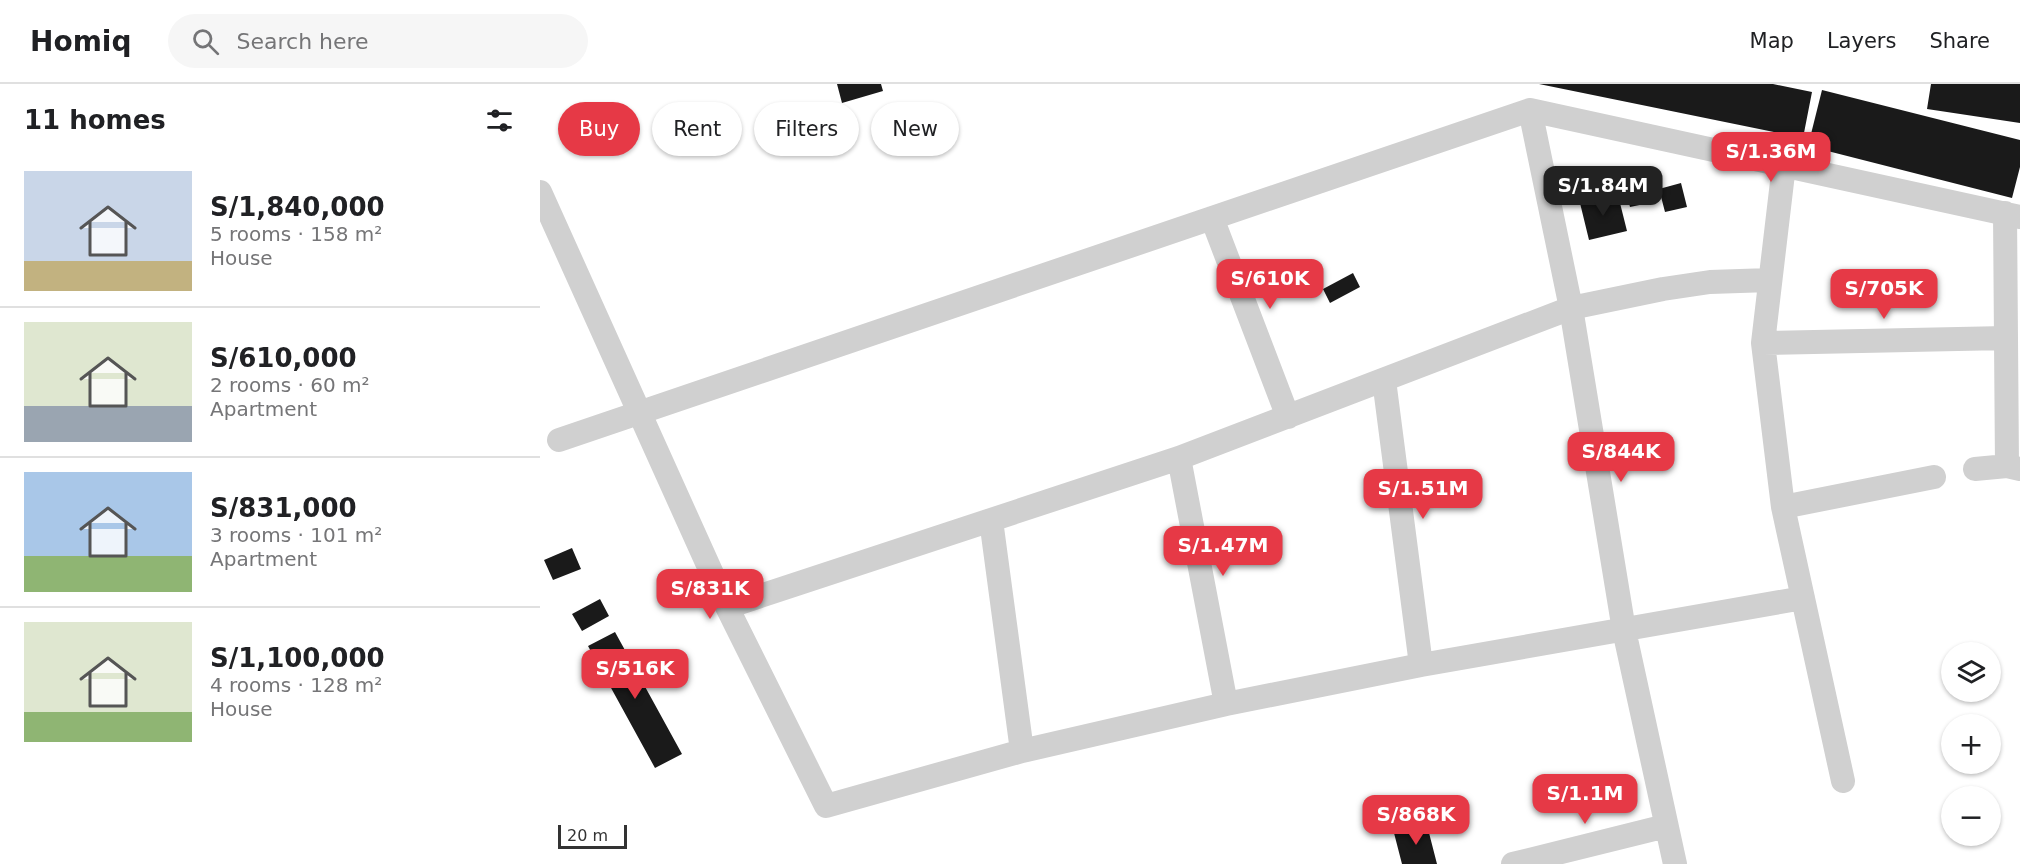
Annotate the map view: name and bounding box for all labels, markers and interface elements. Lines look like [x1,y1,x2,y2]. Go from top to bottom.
search box [168,14,588,68]
text: Homiq [30,25,132,58]
icon: search [189,25,222,58]
text: Search here [237,29,369,54]
text: Map [1750,29,1794,53]
text: Layers [1827,29,1896,53]
text: Share [1929,29,1990,53]
chip: Buy [558,102,640,156]
chip: Rent [652,102,742,156]
chip: Filters [754,102,859,156]
chip: New [871,102,959,156]
icon: filters [483,104,516,137]
text: 11 homes [24,105,166,135]
pin: S/1.36M [1716,132,1826,183]
text: S/1.36M [1726,139,1816,163]
pin: S/1.84M [1548,166,1658,217]
text: S/1.84M [1558,173,1648,197]
text: S/1,840,000 [210,192,385,222]
icon: home [72,195,144,267]
text: 5 rooms · 158 m² [210,222,382,246]
text: House [210,246,273,270]
pin: S/610K [1221,259,1319,310]
text: S/610K [1231,266,1309,290]
pin: S/705K [1835,269,1933,320]
text: S/705K [1845,276,1923,300]
text: S/610,000 [210,343,357,373]
icon: home [72,346,144,418]
text: 2 rooms · 60 m² [210,373,370,397]
text: Apartment [210,397,317,421]
pin: S/844K [1572,432,1670,483]
text: S/844K [1582,439,1660,463]
pin: S/1.51M [1368,469,1478,520]
text: S/1.51M [1378,476,1468,500]
text: S/831,000 [210,493,357,523]
icon: home [72,496,144,568]
text: 3 rooms · 101 m² [210,523,382,547]
pin: S/1.47M [1168,526,1278,577]
text: S/1.47M [1178,533,1268,557]
text: Apartment [210,547,317,571]
pin: S/831K [661,569,759,620]
text: S/831K [671,576,749,600]
map controls [1941,642,2001,846]
button: layers [1941,642,2001,702]
text: S/1,100,000 [210,643,385,673]
icon: home [72,646,144,718]
pin: S/516K [586,649,684,700]
text: S/516K [596,656,674,680]
text: 4 rooms · 128 m² [210,673,382,697]
text: House [210,697,273,721]
button: + [1941,714,2001,774]
pin: S/1.1M [1536,774,1634,825]
text: S/1.1M [1546,781,1624,805]
button: − [1941,786,2001,846]
pin: S/868K [1367,795,1465,846]
text: S/868K [1377,802,1455,826]
scale bar [558,822,627,850]
text: 20 m [567,826,608,845]

